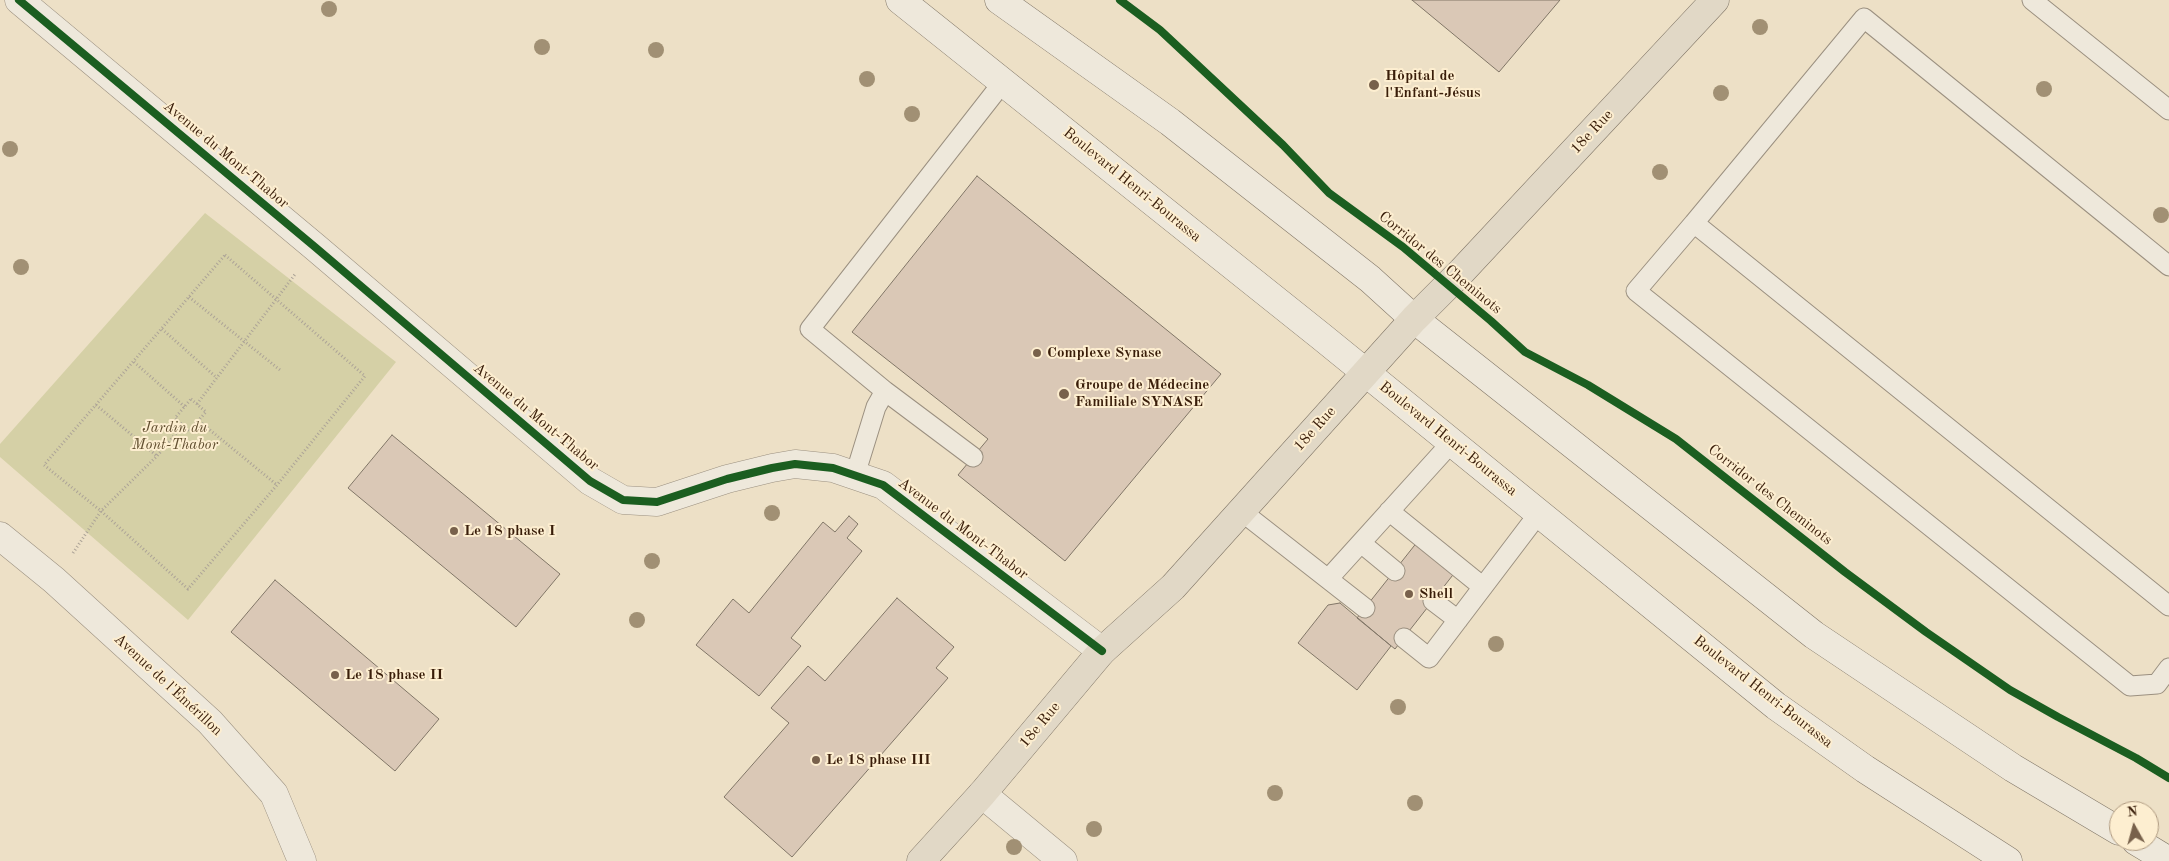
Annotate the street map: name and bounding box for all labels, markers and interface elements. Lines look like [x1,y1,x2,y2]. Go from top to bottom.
place label: Hôpital de l'Enfant-Jésus [1385,67,1480,102]
marker: Hôpital de l'Enfant-Jésus [1367,78,1381,92]
street label: Avenue du Mont-Thabor [160,97,292,213]
street label: 18e Rue [1567,106,1617,158]
street label: Boulevard Henri-Bourassa [1059,124,1205,246]
street label: Corridor des Cheminots [1375,208,1505,318]
place label: Complexe Synase [1047,344,1162,362]
marker: Complexe Synase [1031,347,1043,359]
street label: Avenue du Mont-Thabor [470,359,602,475]
place label: Groupe de Médecine Familiale SYNASE [1075,376,1209,411]
street label: Boulevard Henri-Bourassa [1375,378,1521,500]
marker: Groupe de Médecine Familiale SYNASE [1057,387,1071,401]
street label: 18e Rue [1290,403,1340,455]
park label: Jardin du Mont-Thabor [132,419,218,454]
street label: Corridor des Cheminots [1704,441,1836,549]
street label: Avenue du Mont-Thabor [894,474,1032,584]
place label: Le 18 phase I [464,522,555,540]
marker: Le 18 phase I [448,525,460,537]
place label: Shell [1419,585,1453,603]
marker: Shell [1403,588,1415,600]
street label: Avenue de l'Émérillon [110,630,226,740]
street label: Boulevard Henri-Bourassa [1690,632,1836,752]
place label: Le 18 phase II [345,666,443,684]
marker: Le 18 phase II [329,669,341,681]
street label: 18e Rue [1016,698,1064,752]
place label: Le 18 phase III [826,751,931,769]
marker: Le 18 phase III [810,754,822,766]
north arrow [2109,801,2159,851]
text: N [2126,805,2138,820]

